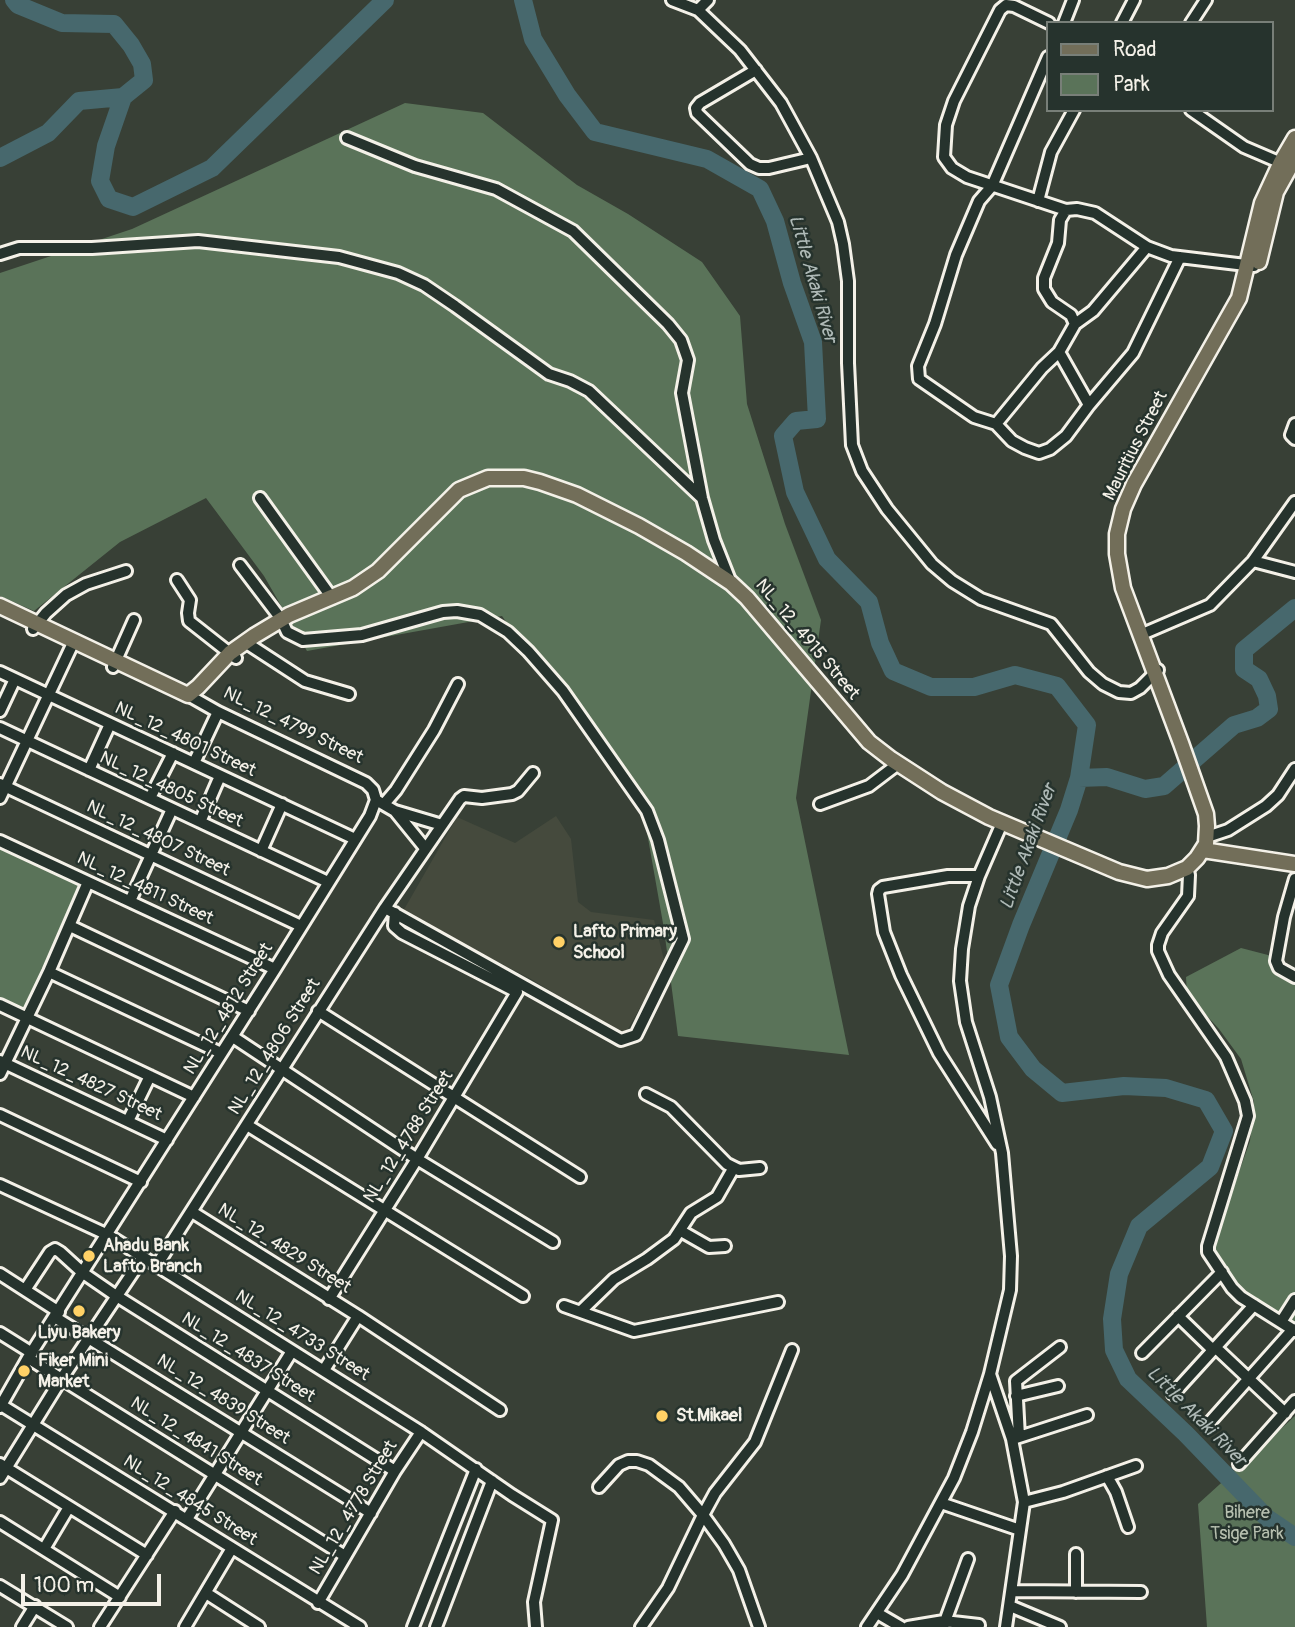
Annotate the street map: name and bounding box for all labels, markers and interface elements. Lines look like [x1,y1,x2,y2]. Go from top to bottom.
legend [1046,21,1274,112]
text: Road [1113,36,1157,63]
text: Park [1113,71,1150,98]
water label: Little Akaki River [783,213,841,345]
street label: Mauritius Street [1099,388,1173,504]
street label: NL_12_4915 Street [750,575,864,705]
street label: NL_12_4799 Street [220,683,366,769]
street label: NL_12_4801 Street [111,698,259,782]
street label: NL_12_4805 Street [96,747,246,833]
water label: Little Akaki River [996,781,1062,913]
street label: NL_12_4807 Street [83,796,233,882]
street label: NL_12_4811 Street [73,848,217,930]
place label: Lafto Primary School [573,921,677,964]
marker: Lafto Primary School [551,934,567,950]
street label: NL_12_4812 Street [180,939,278,1079]
street label: NL_12_4806 Street [224,975,326,1119]
street label: NL_12_4827 Street [17,1042,165,1126]
street label: NL_12_4788 Street [359,1067,459,1207]
street label: NL_12_4829 Street [213,1199,355,1299]
place label: Ahadu Bank Lafto Branch [103,1235,202,1278]
marker: Ahadu Bank Lafto Branch [81,1248,97,1264]
street label: NL_12_4733 Street [231,1286,373,1386]
marker: Liyu Bakery [71,1303,87,1319]
street label: NL_12_4837 Street [177,1308,319,1408]
place label: Liyu Bakery [37,1322,121,1344]
place label: Fiker Mini Market [38,1350,108,1392]
street label: NL_12_4839 Street [152,1350,294,1450]
water label: Little Akaki River [1141,1362,1251,1472]
marker: Fiker Mini Market [16,1363,32,1379]
street label: NL_12_4841 Street [126,1393,266,1491]
place label: St.Mikael [676,1405,742,1427]
marker: St.Mikael [654,1408,670,1424]
street label: NL_12_4778 Street [305,1437,403,1579]
street label: NL_12_4845 Street [119,1451,261,1551]
park label: Bihere Tsige Park [1210,1502,1284,1544]
scale bar [24,1560,164,1604]
text: 100 m [34,1572,94,1599]

